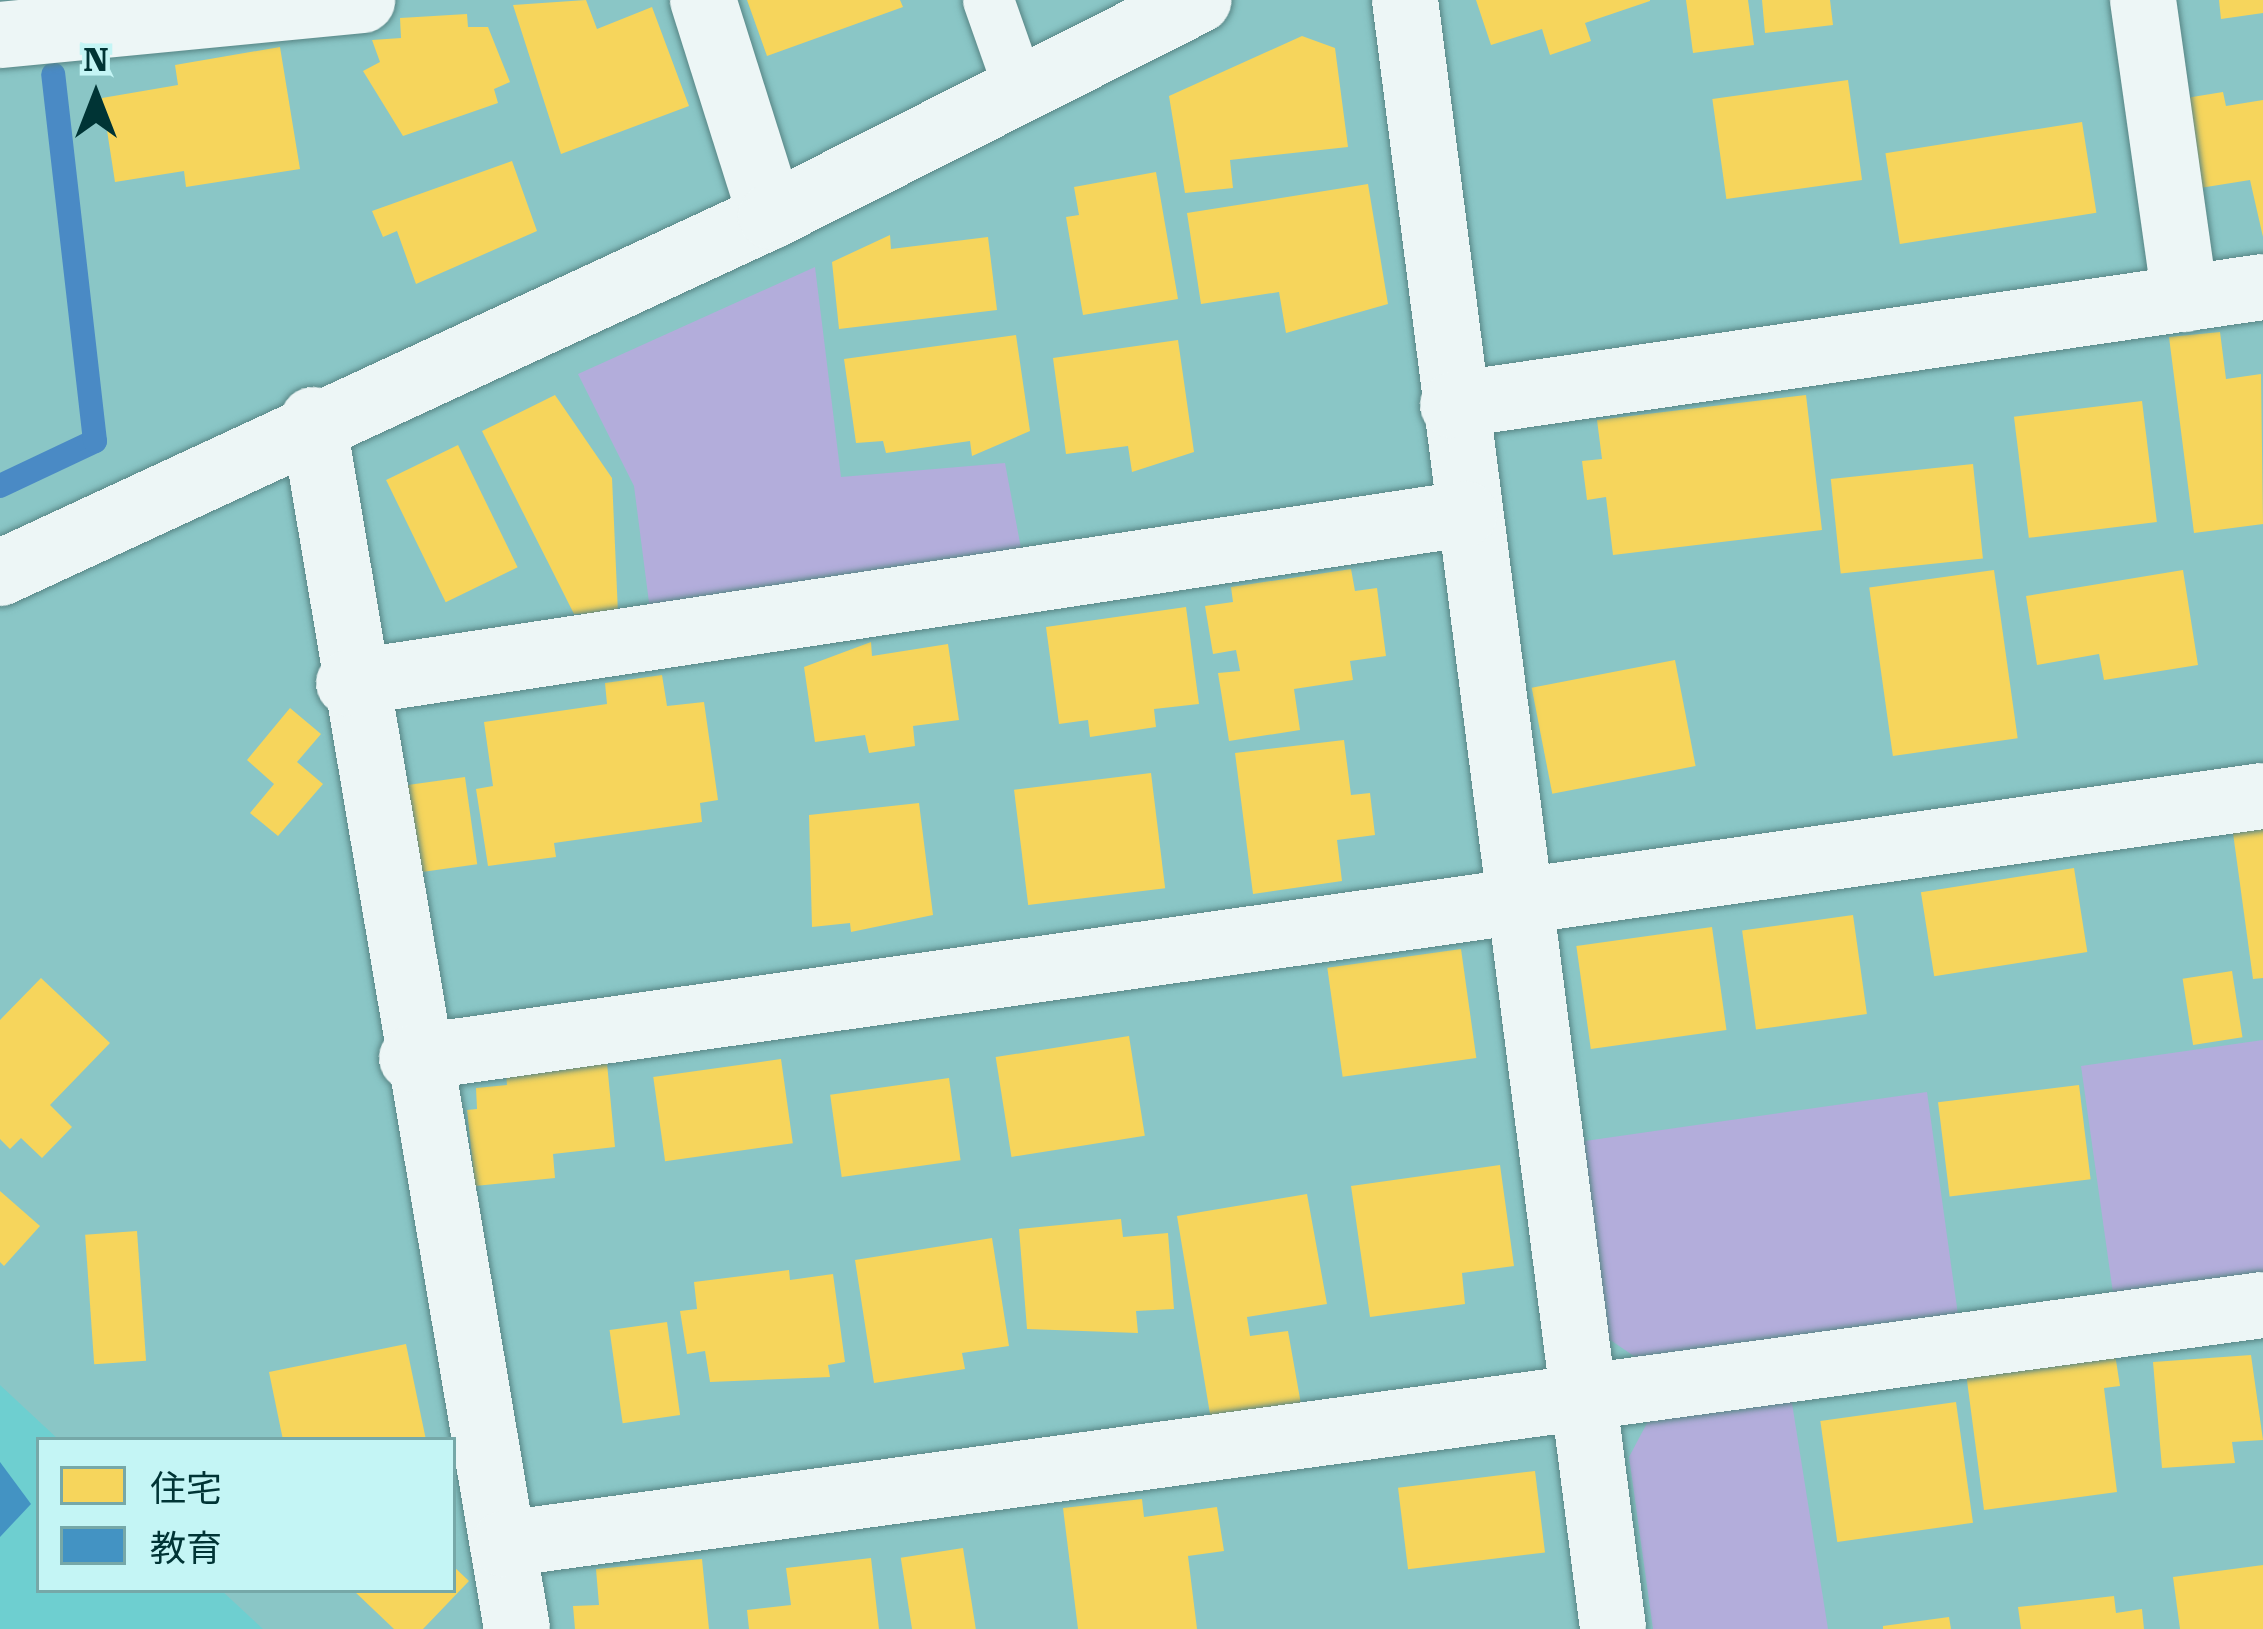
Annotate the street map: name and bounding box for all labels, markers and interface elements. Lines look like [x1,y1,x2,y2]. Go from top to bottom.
north arrow [36,36,156,156]
text: N [83,40,109,79]
legend [36,1437,456,1593]
text: 住宅 [150,1468,222,1510]
text: 教育 [150,1528,222,1570]

